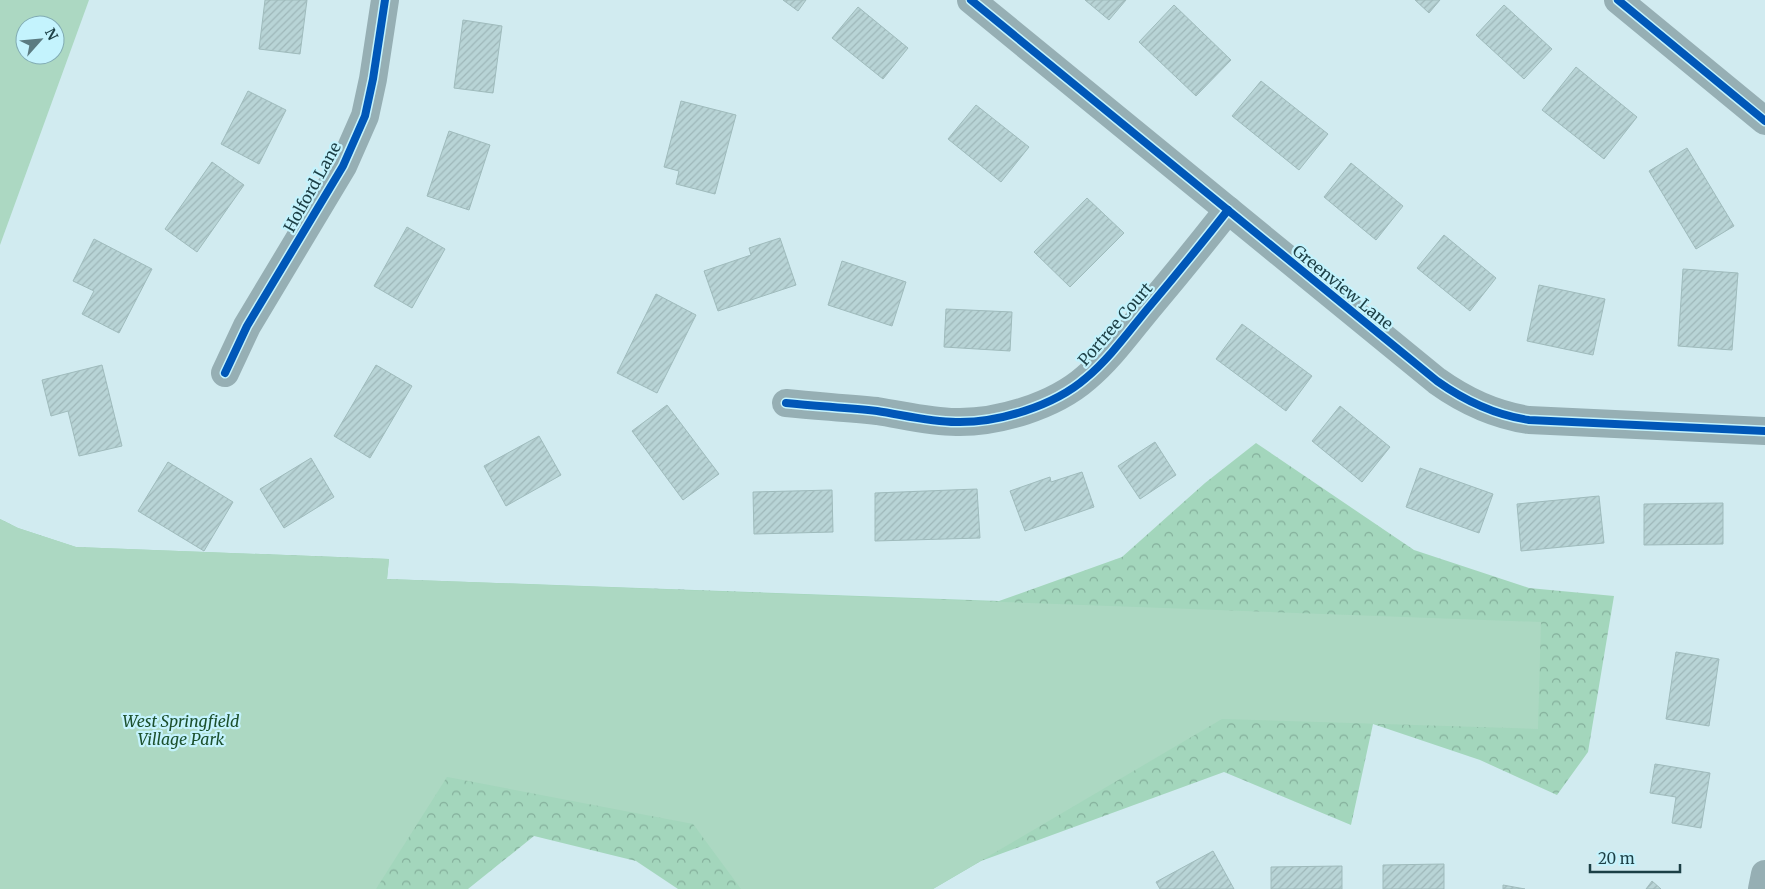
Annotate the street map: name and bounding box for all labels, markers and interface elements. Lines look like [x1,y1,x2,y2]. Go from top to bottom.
north arrow [15,15,65,65]
text: N [41,25,62,43]
street label: Holford Lane [279,138,345,236]
street label: Greenview Lane [1289,240,1397,334]
street label: Portree Court [1074,278,1157,370]
park label: West Springfield Village Park [123,711,240,749]
scale bar [1590,842,1680,874]
text: 20 m [1598,849,1635,868]

